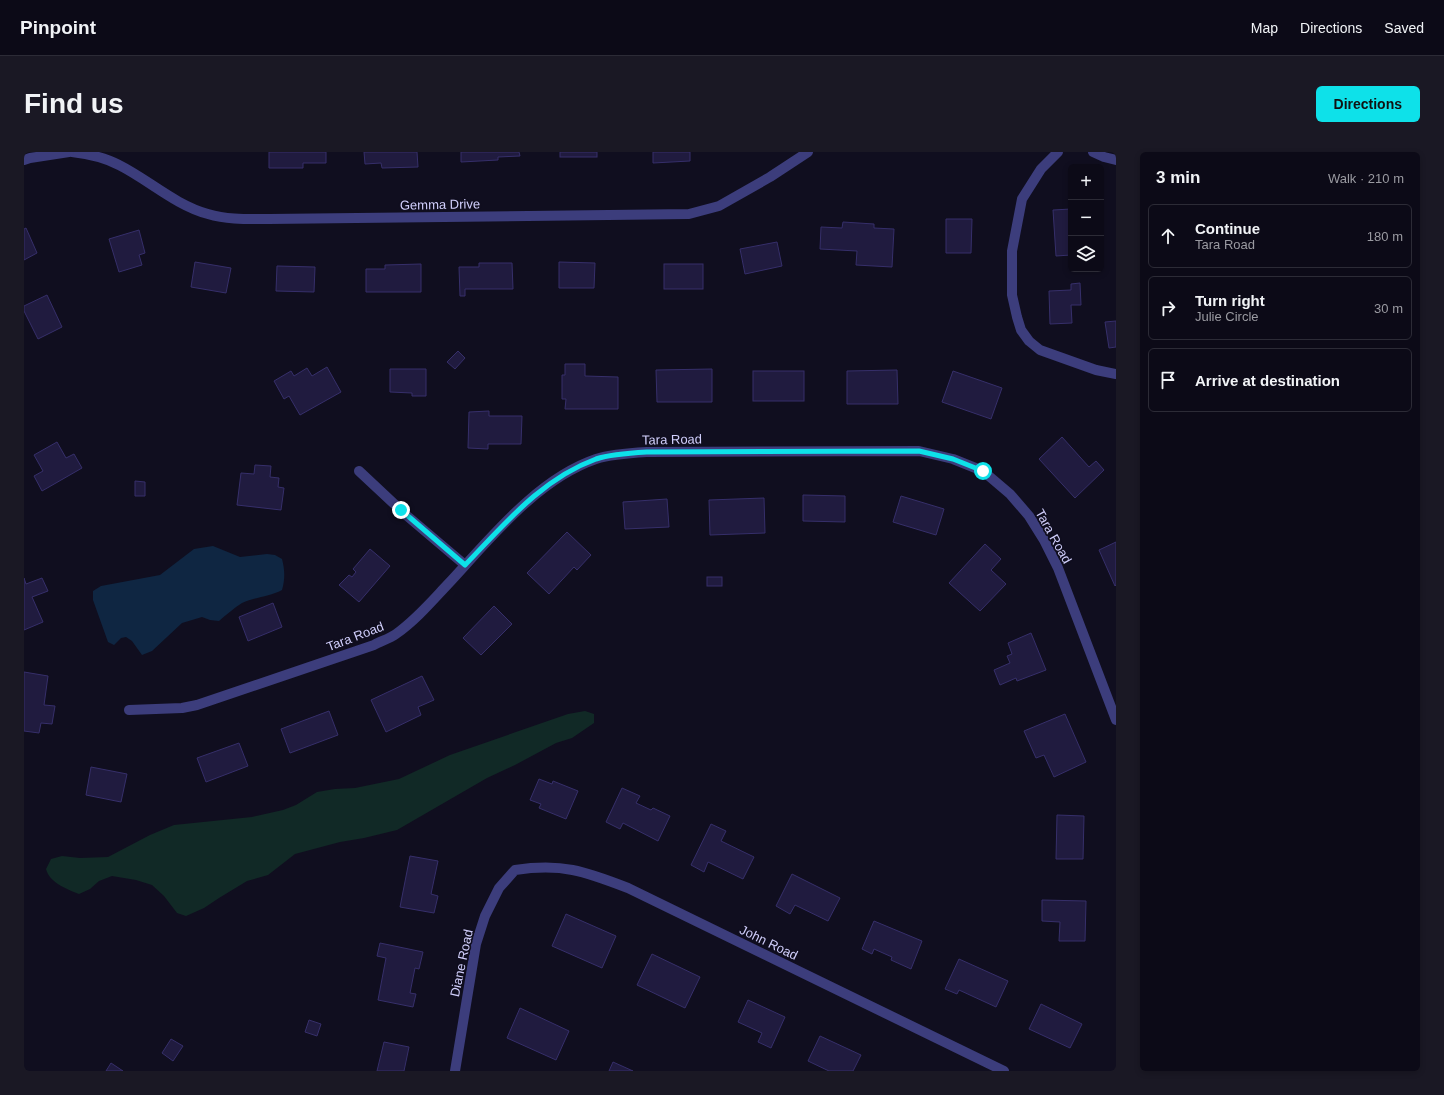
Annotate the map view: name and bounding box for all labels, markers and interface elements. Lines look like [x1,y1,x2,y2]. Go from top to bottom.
text: Pinpoint [20,17,96,38]
text: Map [1251,20,1278,36]
text: Directions [1300,20,1362,36]
text: Saved [1384,20,1424,36]
button: Directions [1316,86,1420,122]
text: Find us [24,88,124,119]
map controls [1068,164,1104,272]
button: + [1068,164,1104,200]
text: 3 min [1156,168,1200,187]
text: Walk · 210 m [1328,171,1404,186]
street label: Gemma Drive [400,196,480,213]
button: − [1068,200,1104,236]
text: Continue [1195,220,1260,237]
icon: ahead [1157,225,1179,247]
text: 180 m [1367,229,1403,244]
button: layers [1068,236,1104,272]
text: Tara Road [1195,237,1255,252]
text: Turn right [1195,292,1265,309]
icon: right [1157,297,1179,319]
text: 30 m [1374,301,1403,316]
text: Julie Circle [1195,309,1259,324]
icon: arrive [1157,369,1179,391]
text: Arrive at destination [1195,372,1340,389]
street label: Tara Road [642,431,702,448]
route start [974,462,992,480]
route end [392,501,410,519]
street label: Tara Road [1032,506,1075,566]
street label: Tara Road [324,619,386,654]
street label: John Road [737,922,800,963]
street label: Diane Road [447,928,476,998]

